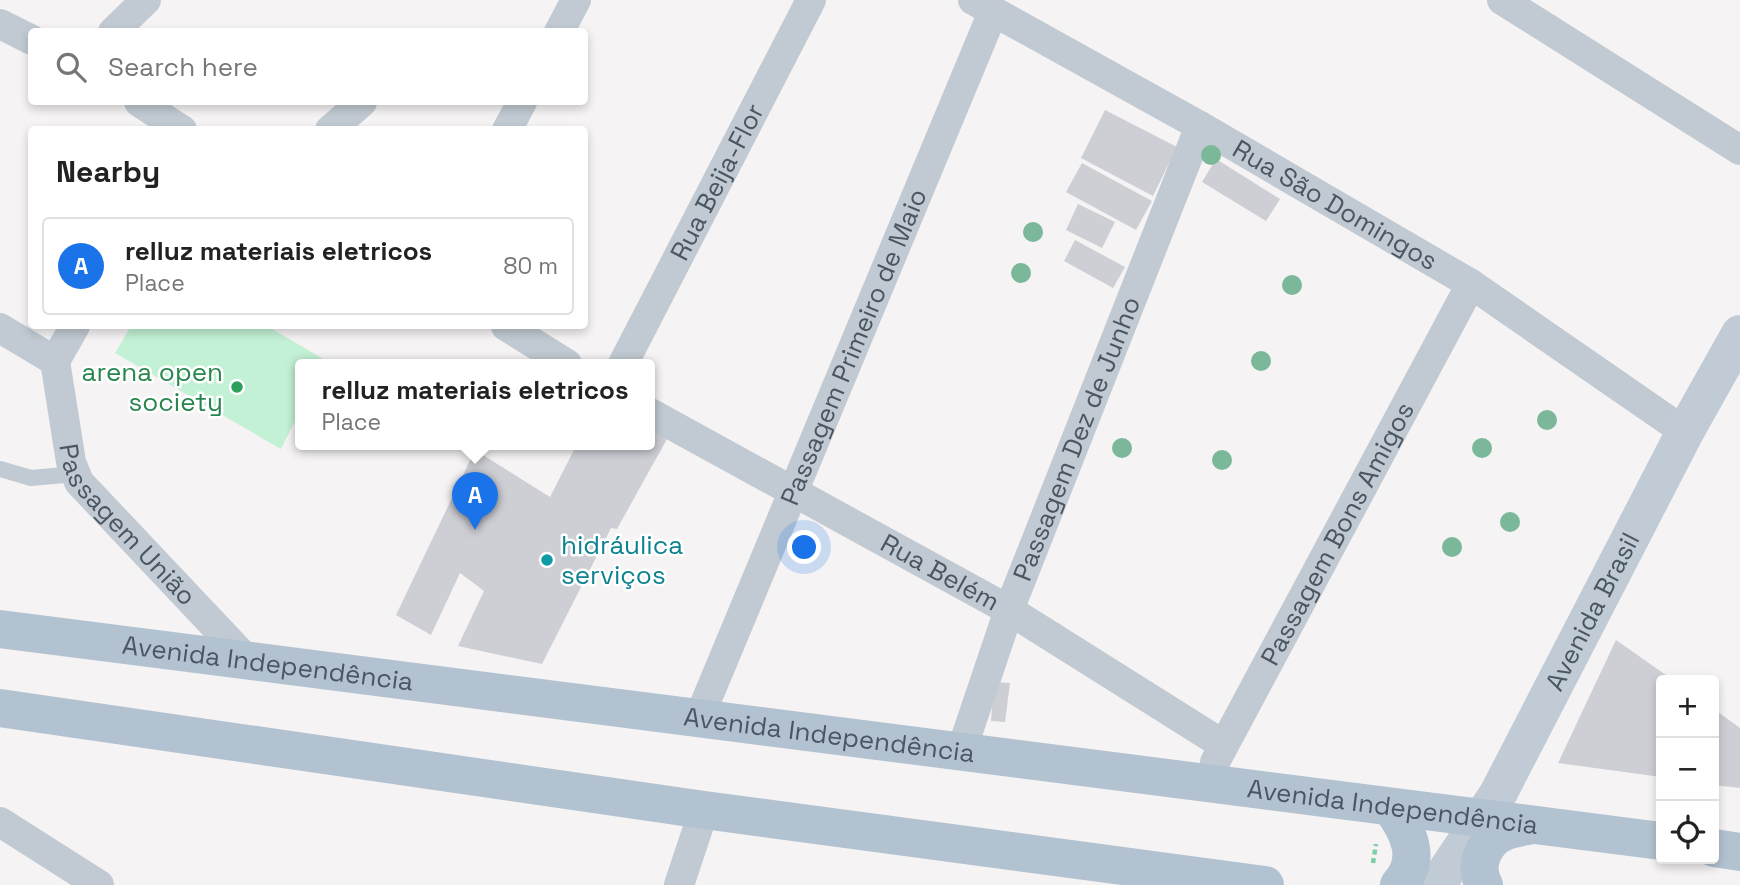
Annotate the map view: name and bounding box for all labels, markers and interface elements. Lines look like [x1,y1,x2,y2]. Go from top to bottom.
search box [28,28,588,105]
icon: search [52,48,90,86]
text: Search here [108,50,258,84]
street label: Rua Beija-Flor [662,98,772,266]
street label: Rua São Domingos [1226,132,1444,278]
text: Nearby [56,152,160,191]
street label: Passagem Primeiro de Maio [772,183,935,510]
text: relluz materiais eletricos [125,234,432,268]
text: A [74,251,88,281]
text: 80 m [503,251,558,281]
text: Place [125,268,185,298]
street label: Passagem Dez de Junho [1005,291,1148,586]
place label: arena open society [82,355,223,419]
popup [295,359,655,450]
text: relluz materiais eletricos [321,373,629,407]
marker: arena open society [229,379,245,395]
street label: Passagem Bons Amigos [1253,396,1422,671]
text: Place [321,407,381,437]
street label: Passagem União [51,441,204,613]
pin: A [452,472,498,530]
street label: Rua Belém [875,526,1006,619]
street label: Avenida Brasil [1537,527,1647,696]
place label: hidráulica serviços [561,528,683,592]
your location [787,530,821,564]
marker: hidráulica serviços [539,552,555,568]
street label: Avenida Independência [120,628,415,699]
map controls [1656,675,1719,864]
button: + [1656,675,1719,738]
street label: Avenida Independência [682,699,977,770]
button: − [1656,738,1719,801]
street label: Avenida Independência [1245,771,1540,842]
button: locate [1656,801,1719,864]

